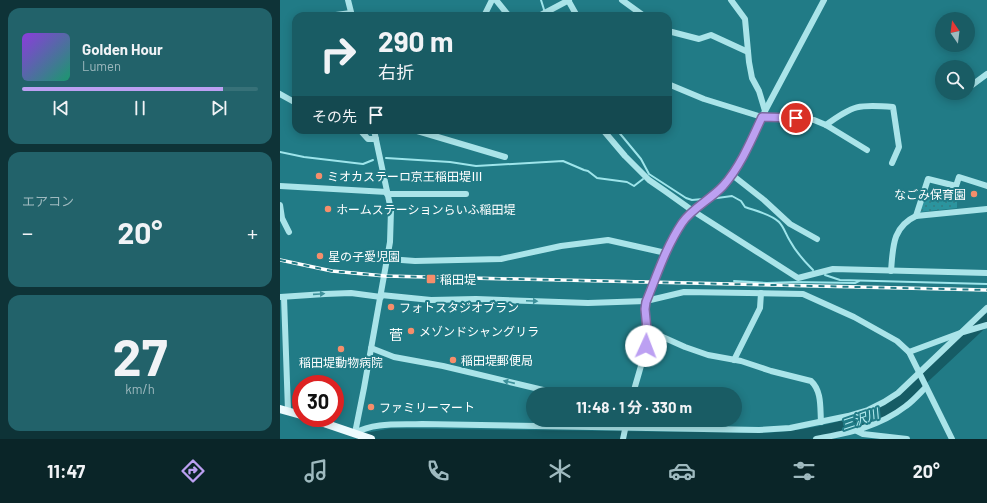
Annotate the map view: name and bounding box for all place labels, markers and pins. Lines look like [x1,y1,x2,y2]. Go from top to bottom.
pin [779,101,813,135]
place label: ミオカステーロ京王稲田堤Ⅲ [327,169,483,183]
marker: ミオカステーロ京王稲田堤Ⅲ [314,171,324,181]
place label: なごみ保育園 [894,187,966,201]
marker: なごみ保育園 [969,189,979,199]
place label: ホームステーションらいふ稲田堤 [336,202,515,216]
marker: ホームステーションらいふ稲田堤 [323,204,333,214]
place label: 星の子愛児園 [328,249,400,263]
marker: 星の子愛児園 [315,251,325,261]
place label: 稲田堤 [440,272,476,286]
marker: 稲田堤 [425,273,437,285]
place label: フォトスタジオブラン [399,300,519,314]
marker: フォトスタジオブラン [386,302,396,312]
place label: メゾンドシャングリラ [419,324,539,338]
marker: メゾンドシャングリラ [406,326,416,336]
marker: 稲田堤動物病院 [336,344,346,354]
place label: 稲田堤郵便局 [461,353,533,367]
place label: 稲田堤動物病院 [299,355,383,369]
marker: 稲田堤郵便局 [448,355,458,365]
place label: ファミリーマート [379,400,475,414]
marker: ファミリーマート [366,402,376,412]

